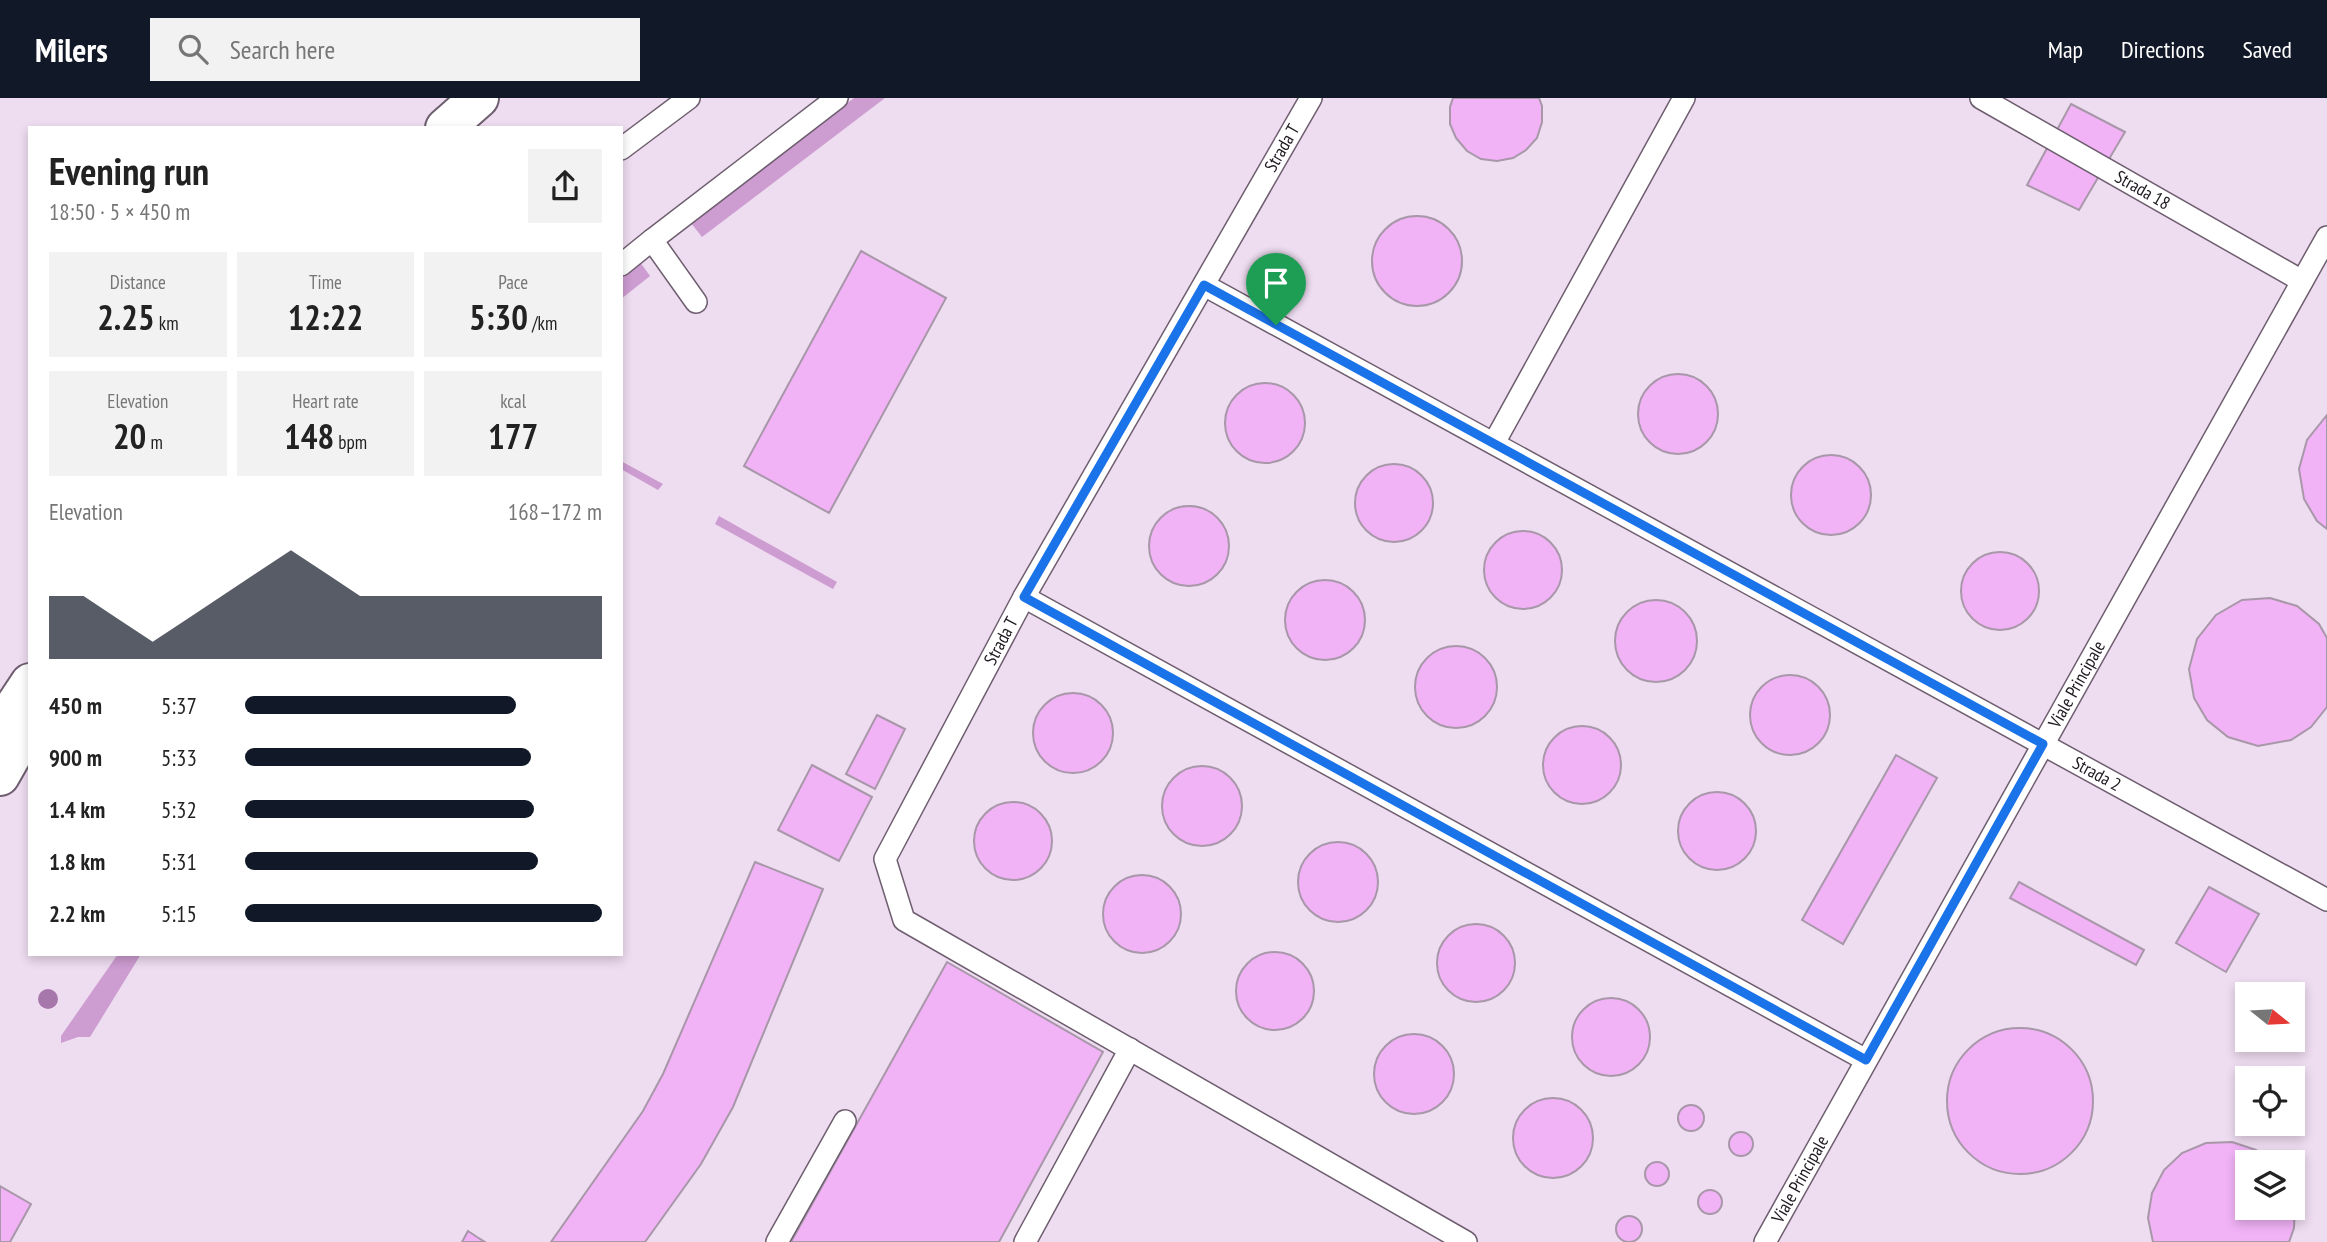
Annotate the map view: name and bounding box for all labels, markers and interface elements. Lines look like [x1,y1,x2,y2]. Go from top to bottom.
search box [150,18,640,81]
text: Milers [35,28,108,71]
icon: search [174,30,212,68]
text: Search here [230,33,335,66]
text: Map [2048,34,2083,65]
text: Directions [2121,34,2205,65]
text: Saved [2243,34,2292,65]
street label: Strada T [1259,120,1304,176]
text: Evening run [49,146,209,195]
button: share [528,149,602,223]
street label: Strada 18 [2111,165,2175,214]
text: 18:50 · 5 × 450 m [49,197,190,226]
pin [1246,253,1306,325]
icon: arrive [1257,264,1295,302]
text: Distance [110,270,166,294]
text: Time [309,270,342,294]
text: Pace [498,270,528,294]
text: 2.25 [97,294,155,340]
text: 12:22 [288,294,363,340]
text: 5:30 [469,294,528,340]
text: km [155,311,179,335]
text: /km [528,311,557,335]
text: Elevation [107,389,168,413]
text: Heart rate [292,389,359,413]
text: kcal [500,389,526,413]
text: 20 [113,413,146,459]
text: 148 [284,413,334,459]
text: 177 [488,413,538,459]
text: m [146,430,163,454]
text: bpm [334,430,367,454]
text: Elevation [49,497,123,526]
text: 168–172 m [508,497,602,526]
street label: Strada T [978,613,1023,669]
street label: Viale Principale [2042,636,2110,733]
text: 450 m [49,691,102,720]
text: 5:37 [161,691,197,720]
text: 900 m [49,743,102,772]
text: 5:33 [161,743,197,772]
street label: Strada 2 [2069,751,2125,796]
text: 1.4 km [49,795,105,824]
text: 5:32 [161,795,197,824]
text: 1.8 km [49,847,105,876]
text: 5:31 [161,847,197,876]
text: 2.2 km [49,899,105,928]
text: 5:15 [161,899,197,928]
north arrow [2235,982,2305,1052]
map controls [2235,982,2305,1220]
button: locate [2235,1066,2305,1136]
street label: Viale Principale [1766,1131,1833,1227]
button: layers [2235,1150,2305,1220]

